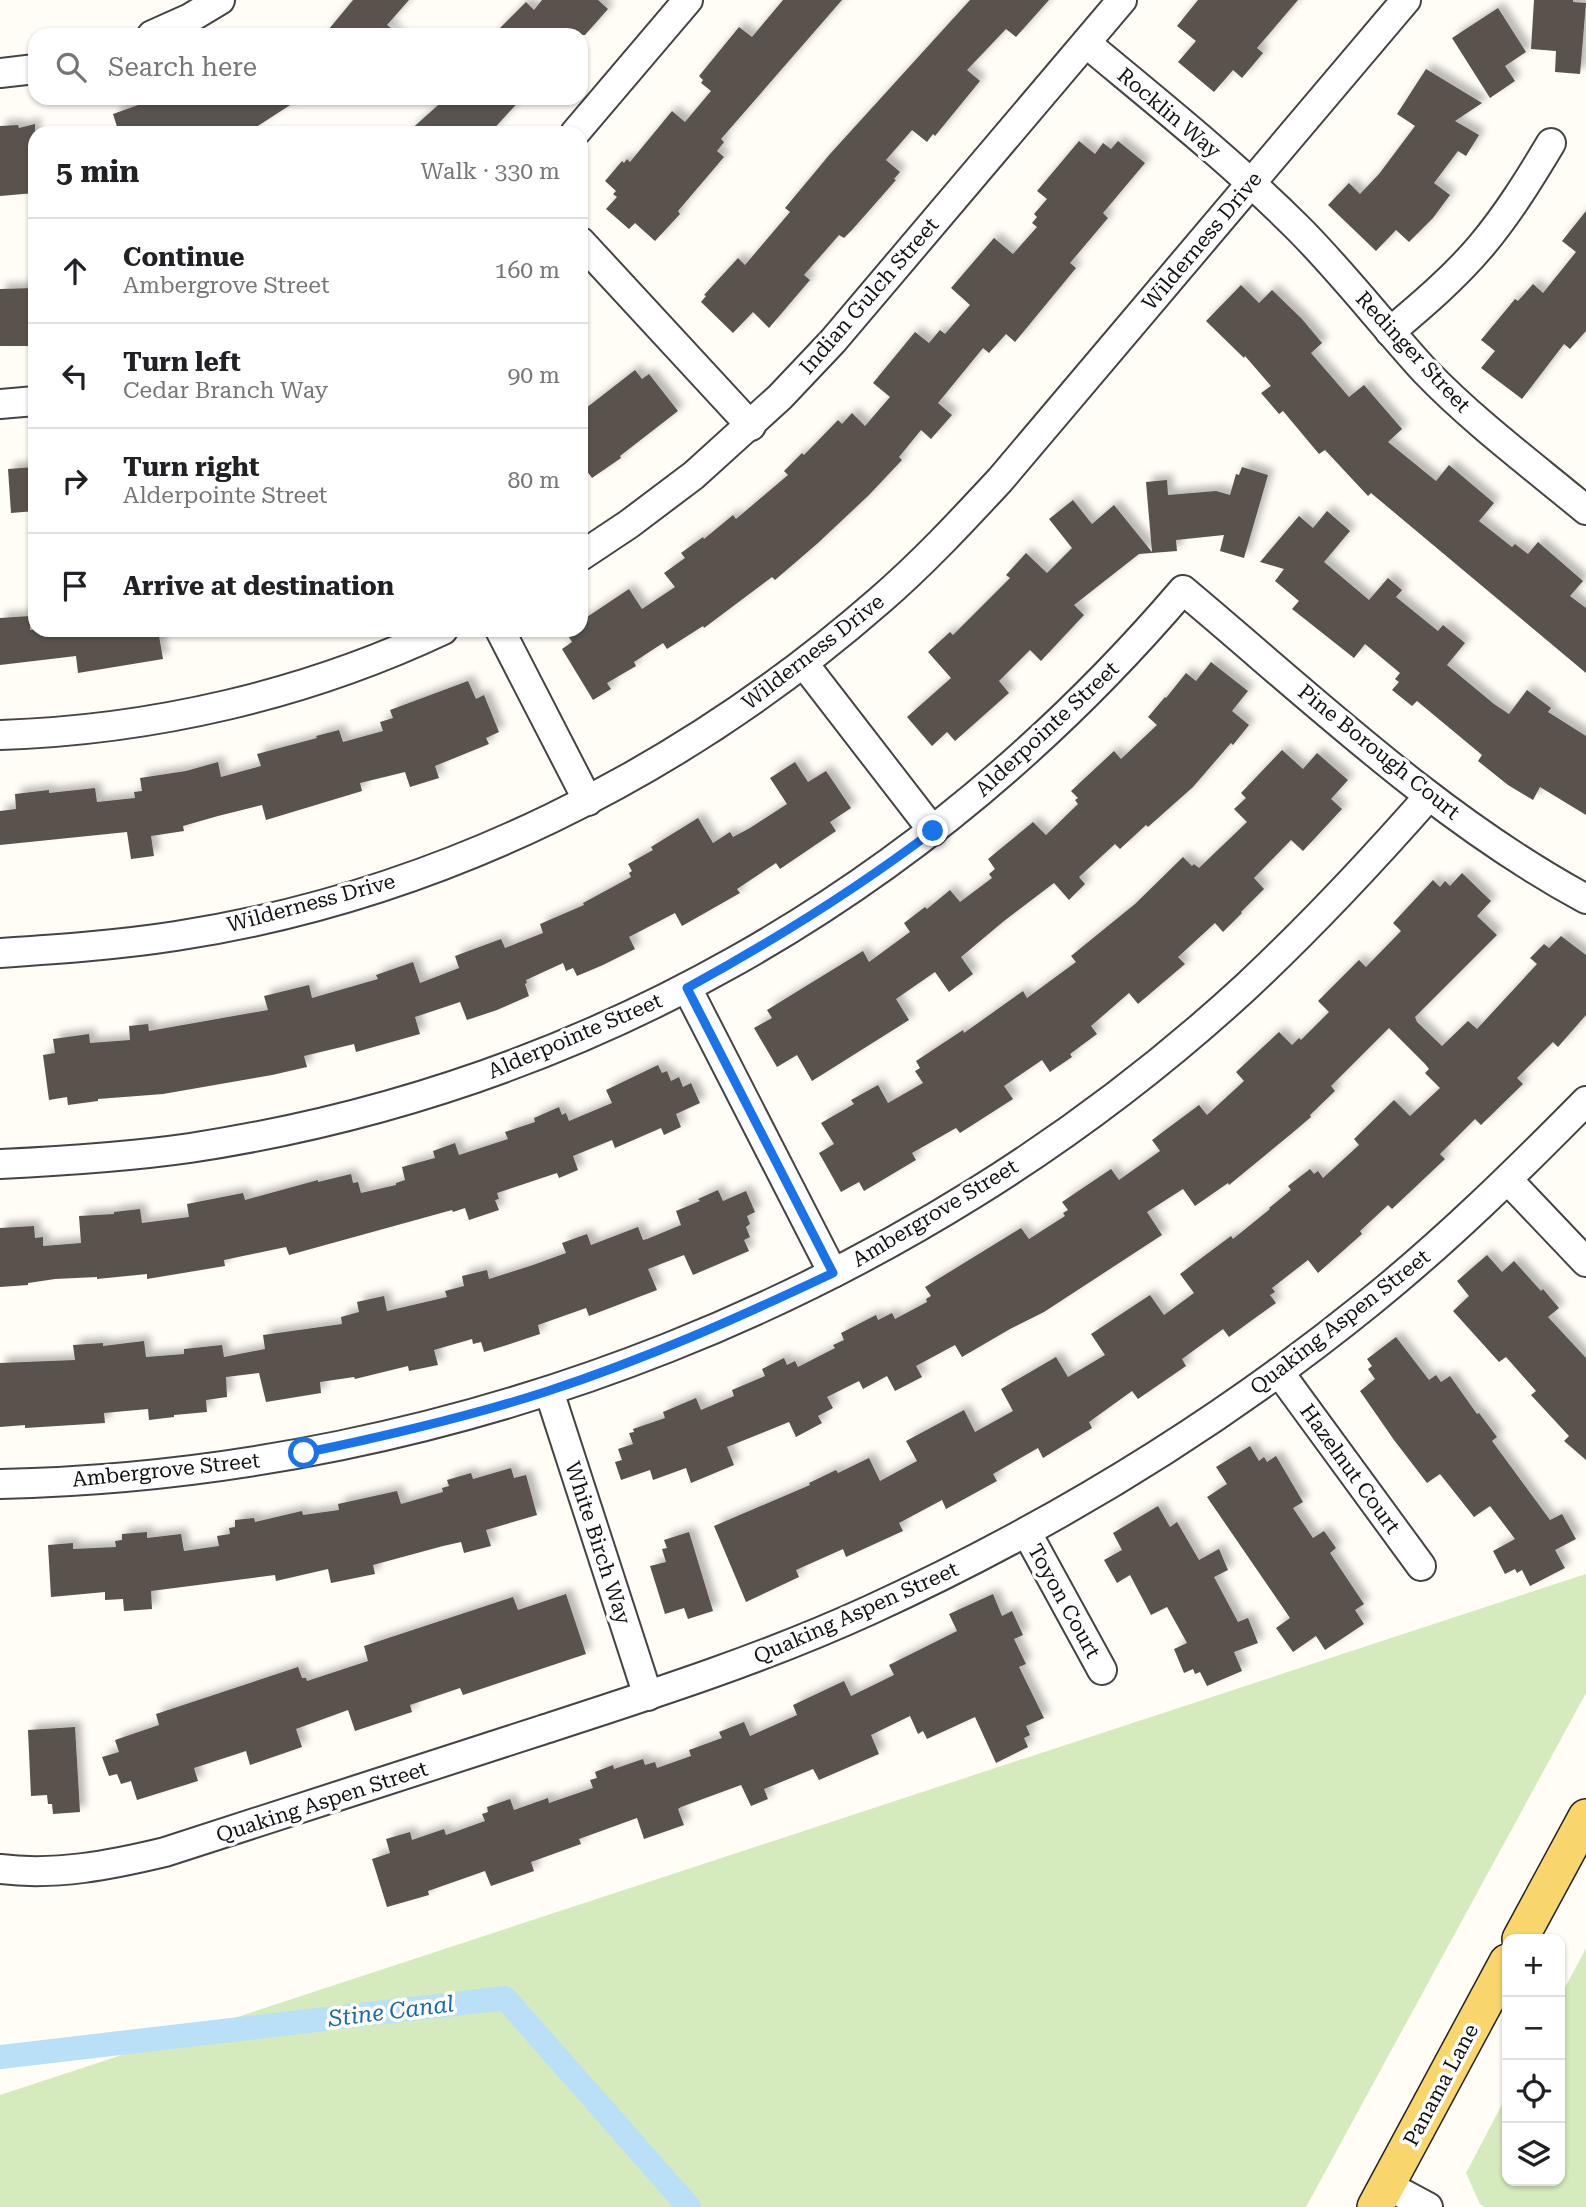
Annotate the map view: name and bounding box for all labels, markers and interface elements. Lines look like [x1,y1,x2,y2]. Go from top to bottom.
search box [28,28,588,105]
icon: search [52,48,90,86]
text: Search here [108,52,257,82]
street label: Rocklin Way [1112,63,1226,164]
text: 5 min [56,154,139,189]
text: Walk · 330 m [421,158,560,185]
street label: Wilderness Drive [1137,167,1267,315]
street label: Indian Gulch Street [795,213,943,379]
text: Continue [123,242,245,272]
icon: ahead [56,252,94,290]
text: 160 m [495,257,560,284]
text: Ambergrove Street [123,272,330,299]
street label: Redinger Street [1351,287,1475,418]
text: Turn left [123,347,241,377]
icon: left [56,357,94,395]
text: 90 m [507,362,560,389]
text: Cedar Branch Way [123,377,328,404]
text: Turn right [123,452,259,482]
icon: right [56,462,94,500]
text: 80 m [507,467,560,494]
text: Alderpointe Street [123,482,327,509]
icon: arrive [56,567,94,605]
text: Arrive at destination [123,571,394,601]
street label: Wilderness Drive [737,589,889,715]
street label: Alderpointe Street [971,656,1124,801]
street label: Pine Borough Court [1293,679,1465,825]
route end [917,815,948,846]
street label: Wilderness Drive [224,869,398,937]
street label: Alderpointe Street [484,988,666,1084]
street label: Ambergrove Street [848,1154,1022,1272]
street label: Quaking Aspen Street [1246,1244,1435,1400]
street label: Hazelnut Court [1295,1400,1405,1538]
route start [288,1437,319,1468]
street label: Ambergrove Street [71,1448,261,1492]
street label: White Birch Way [560,1459,636,1628]
street label: Toyon Court [1023,1540,1105,1662]
street label: Quaking Aspen Street [750,1557,962,1669]
street label: Quaking Aspen Street [213,1756,431,1848]
map controls [1502,1934,1565,2186]
button: + [1502,1934,1565,1997]
water label: Stine Canal [326,1990,456,2033]
button: − [1502,1997,1565,2060]
street label: Panama Lane [1399,2020,1483,2150]
button: locate [1502,2060,1565,2123]
button: layers [1502,2123,1565,2186]

